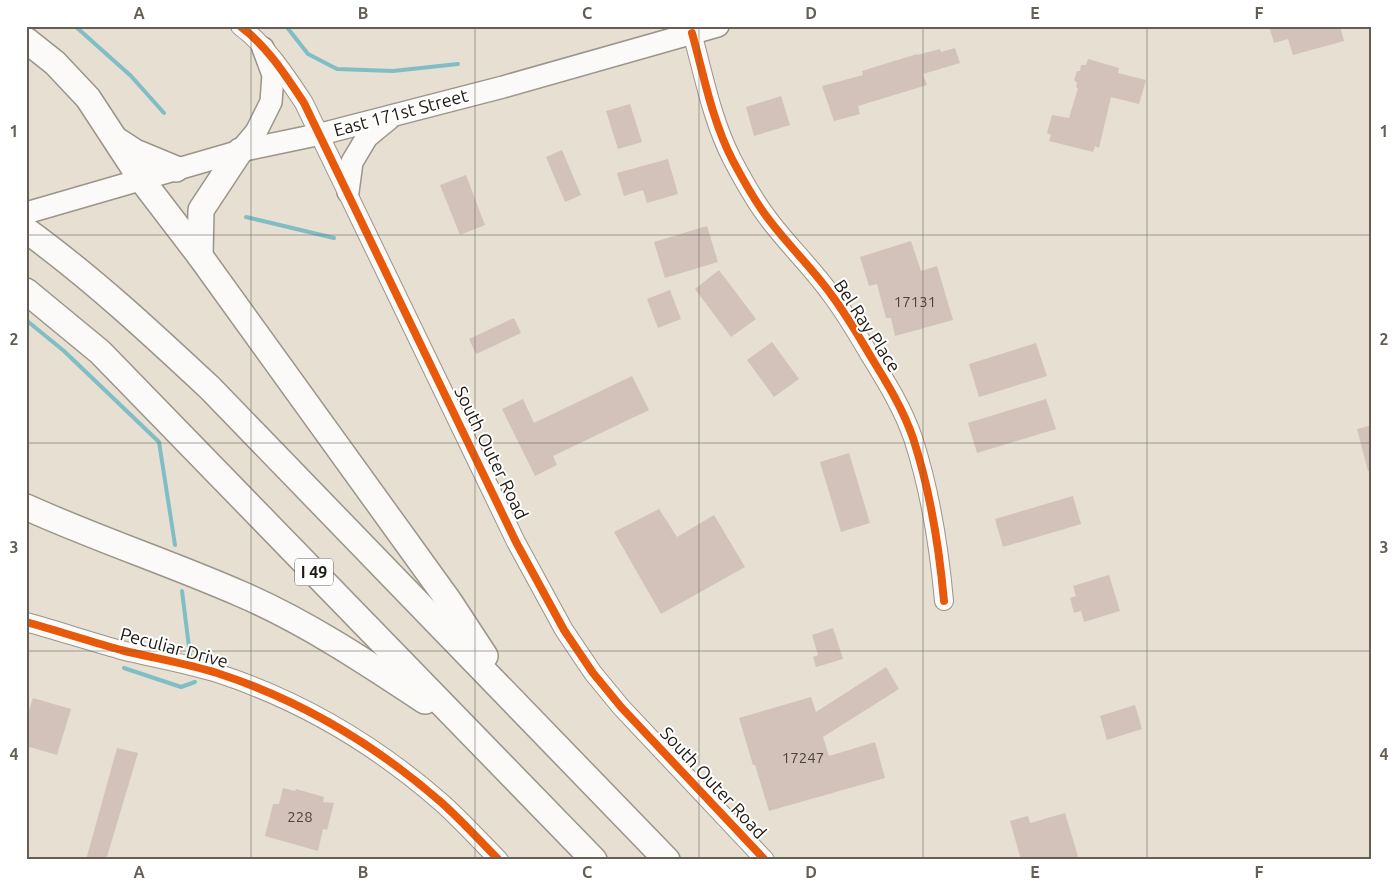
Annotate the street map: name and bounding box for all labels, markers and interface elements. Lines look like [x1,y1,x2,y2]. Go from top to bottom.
text: A [133,4,145,22]
text: B [358,4,368,22]
text: C [582,4,592,22]
text: D [805,4,817,22]
text: E [1030,4,1040,22]
text: F [1255,4,1264,22]
street label: East 171st Street [331,85,470,140]
text: 1 [9,122,19,140]
text: 1 [1379,122,1389,140]
street label: Bel Ray Place [830,275,905,376]
house number: 17131 [894,293,936,310]
text: 2 [9,330,19,348]
text: 2 [1379,330,1389,348]
street label: South Outer Road [451,383,533,522]
text: 3 [9,538,19,556]
text: 3 [1379,538,1389,556]
road number: I 49 [295,558,333,586]
street label: Peculiar Drive [118,623,230,671]
street label: South Outer Road [657,722,771,842]
text: 4 [9,745,19,763]
text: 4 [1379,745,1389,763]
house number: 17247 [782,749,824,766]
house number: 228 [287,808,313,825]
text: A [133,863,145,881]
text: B [358,863,368,881]
text: C [582,863,592,881]
text: D [805,863,817,881]
text: E [1030,863,1040,881]
text: F [1255,863,1264,881]

